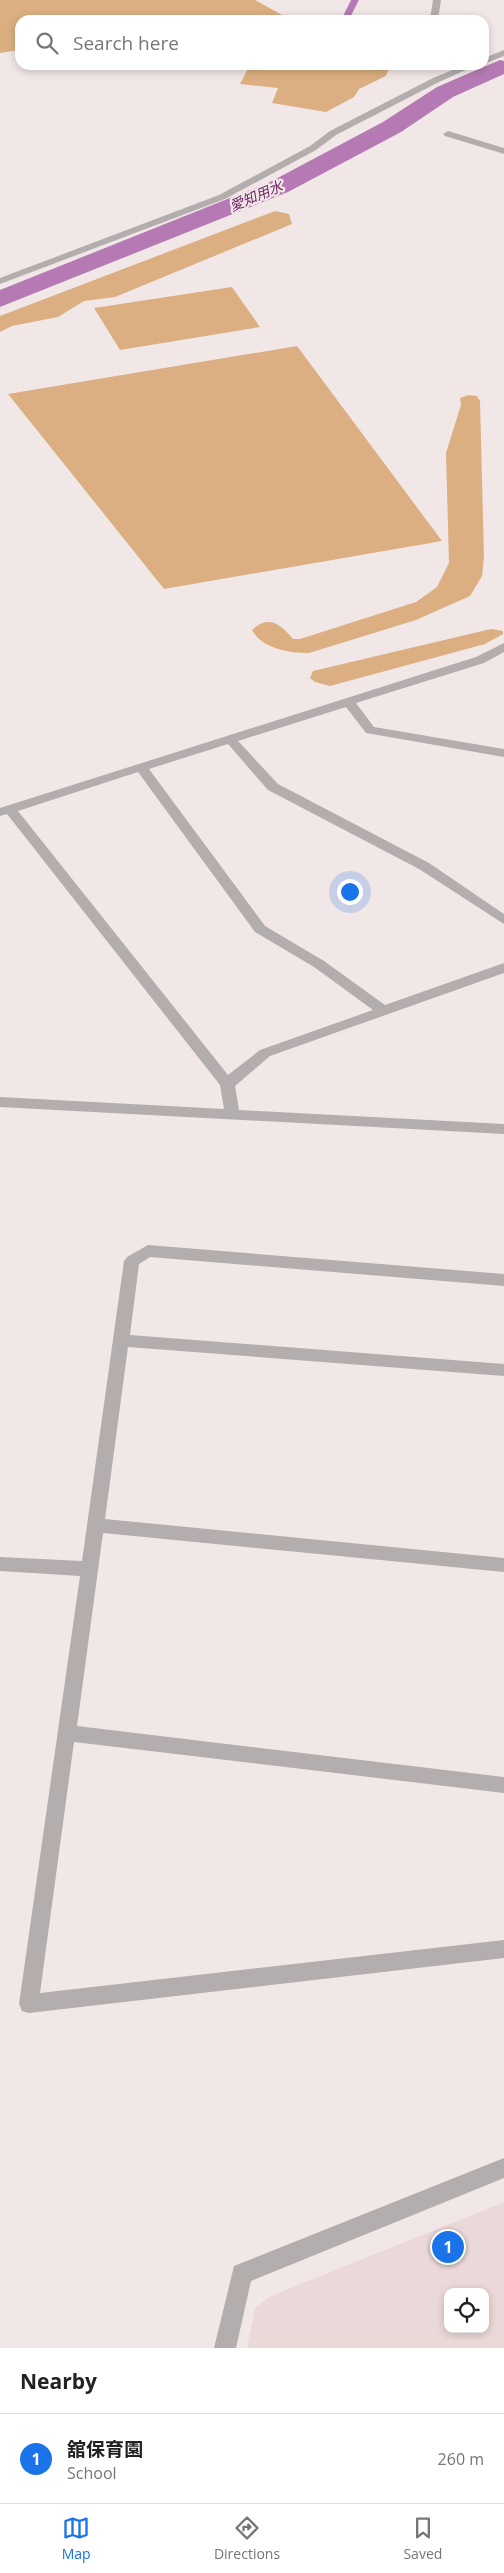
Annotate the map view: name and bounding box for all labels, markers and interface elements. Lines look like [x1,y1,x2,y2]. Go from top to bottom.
search box [15,15,489,70]
icon: search [33,29,61,57]
text: Search here [73,30,179,56]
water label: 愛知用水 [226,175,287,215]
your location [337,879,363,905]
pin: 1 [432,2228,464,2266]
map controls [444,2288,489,2333]
button: locate [444,2288,489,2333]
text: Nearby [20,2367,97,2395]
text: 舘保育園 [67,2436,143,2462]
text: 1 [31,2448,41,2470]
text: 260 m [438,2448,484,2470]
text: School [67,2462,117,2484]
tab: Map [62,2514,91,2563]
tab: Directions [214,2514,280,2563]
tab: Saved [403,2514,442,2563]

